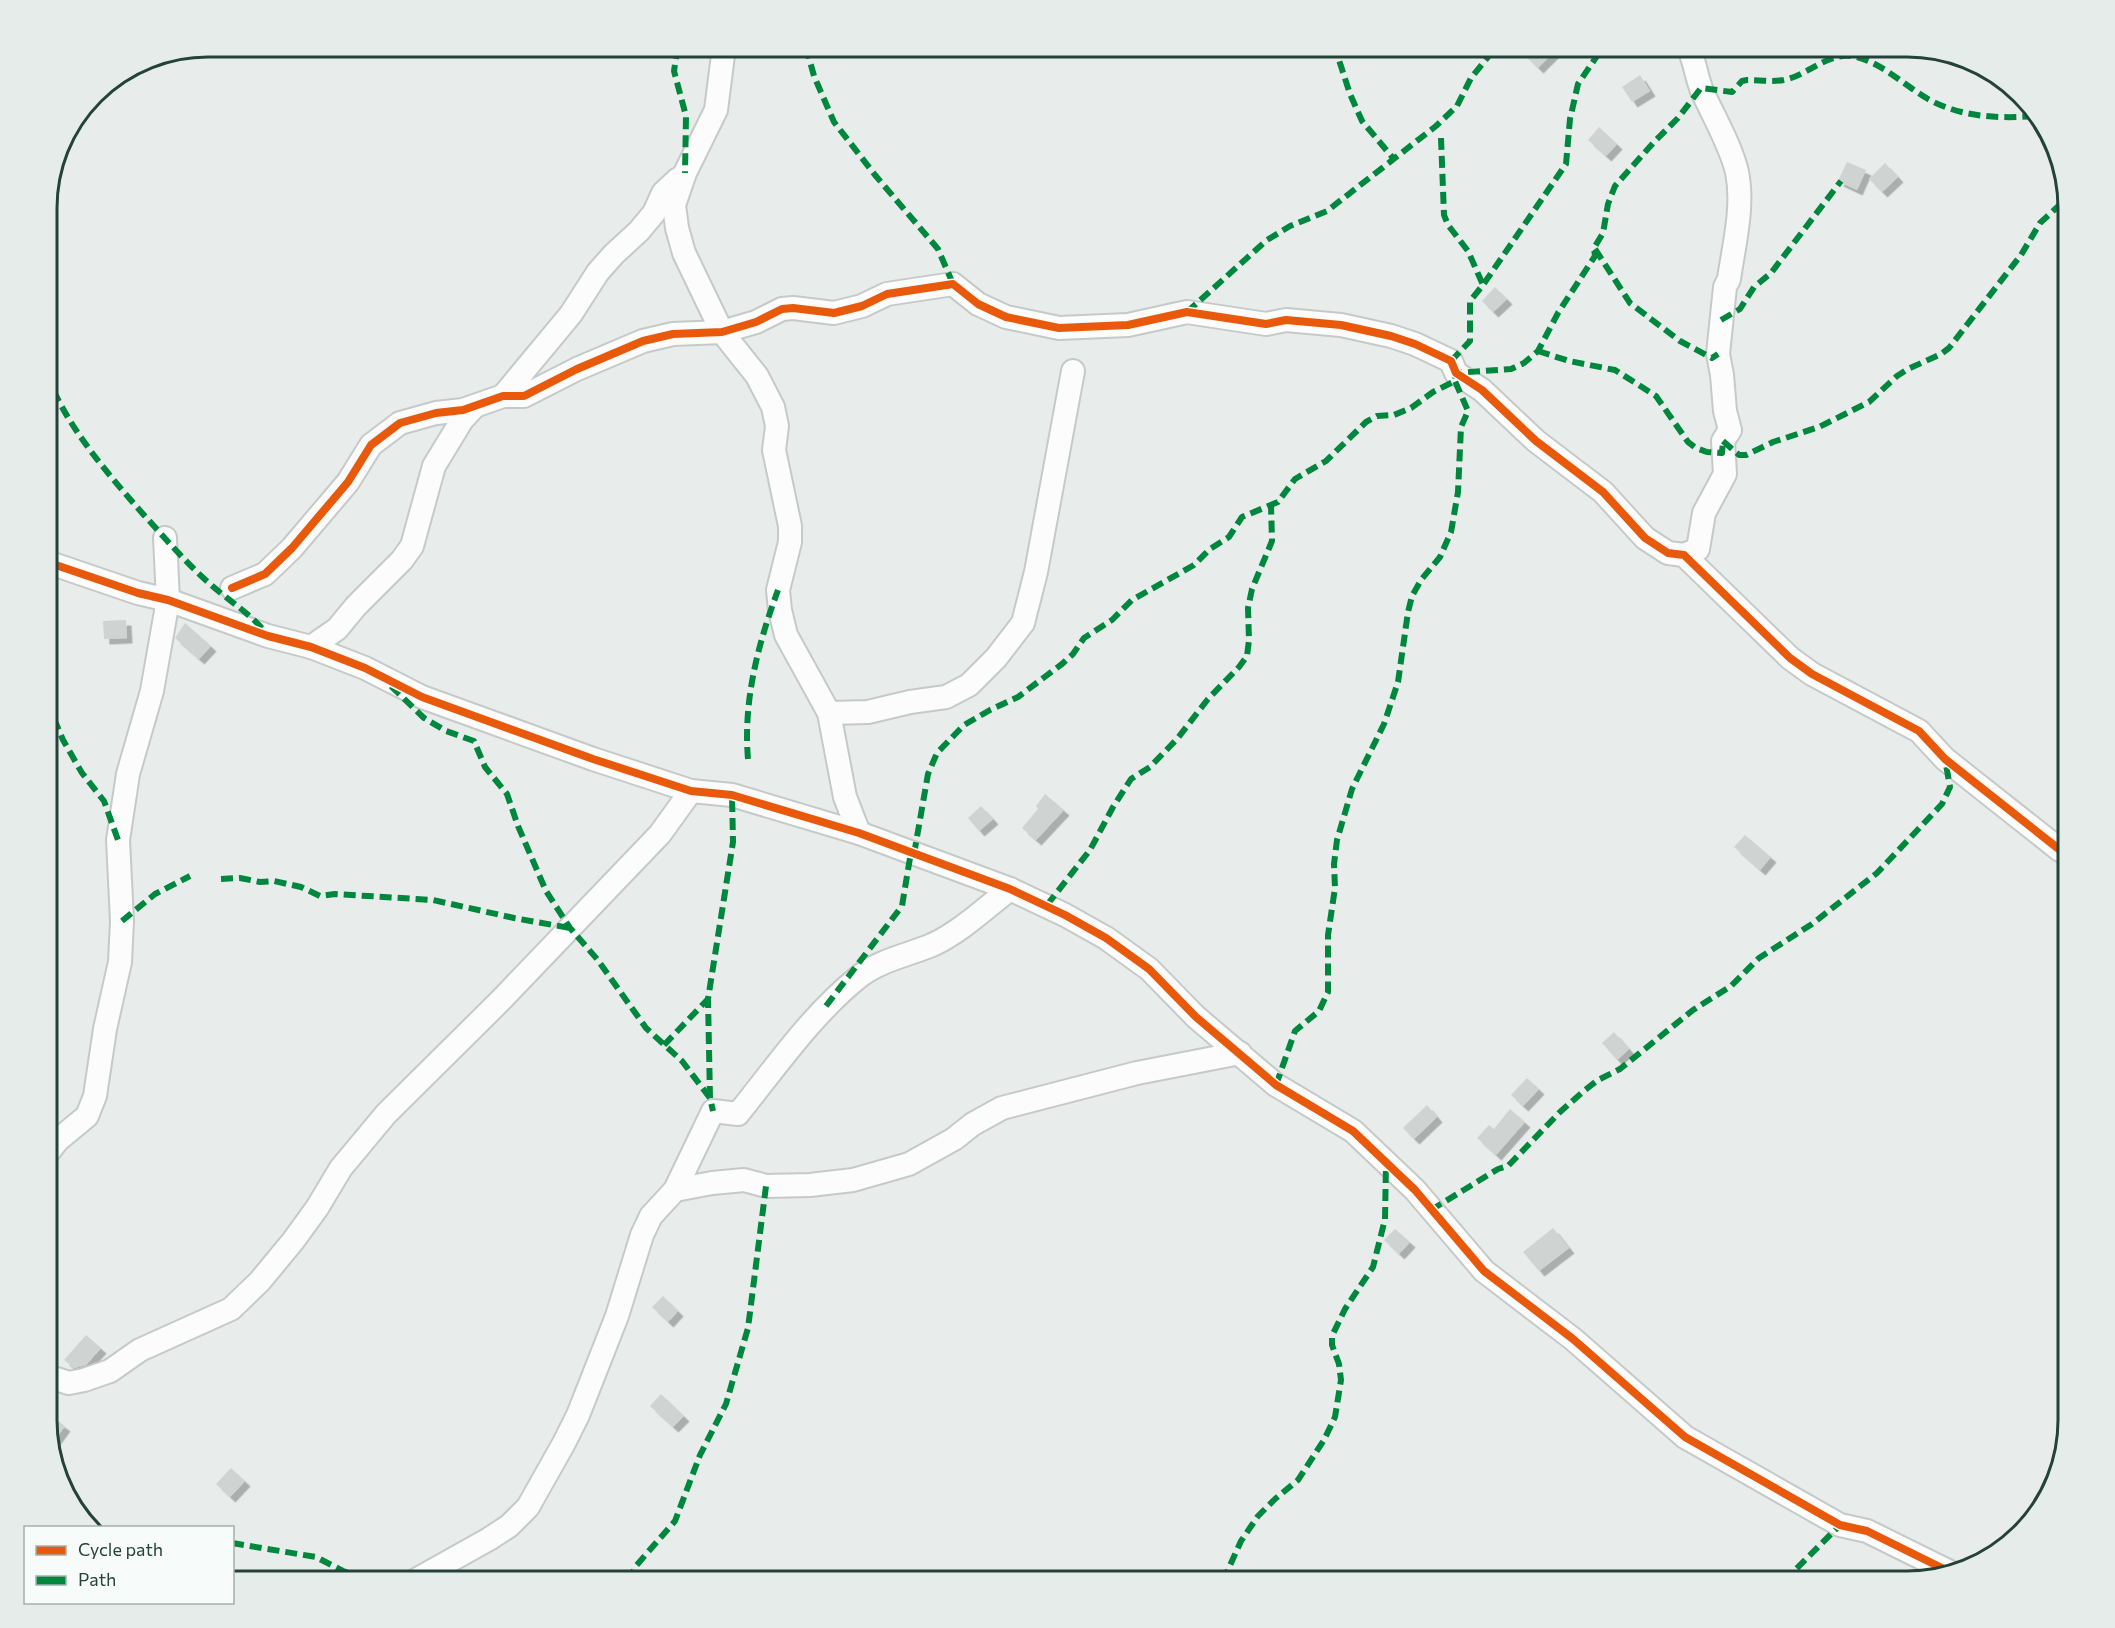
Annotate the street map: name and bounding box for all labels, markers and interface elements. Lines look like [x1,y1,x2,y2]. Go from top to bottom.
legend [24,1526,234,1604]
text: Cycle path [78,1538,163,1560]
text: Path [78,1568,116,1590]

